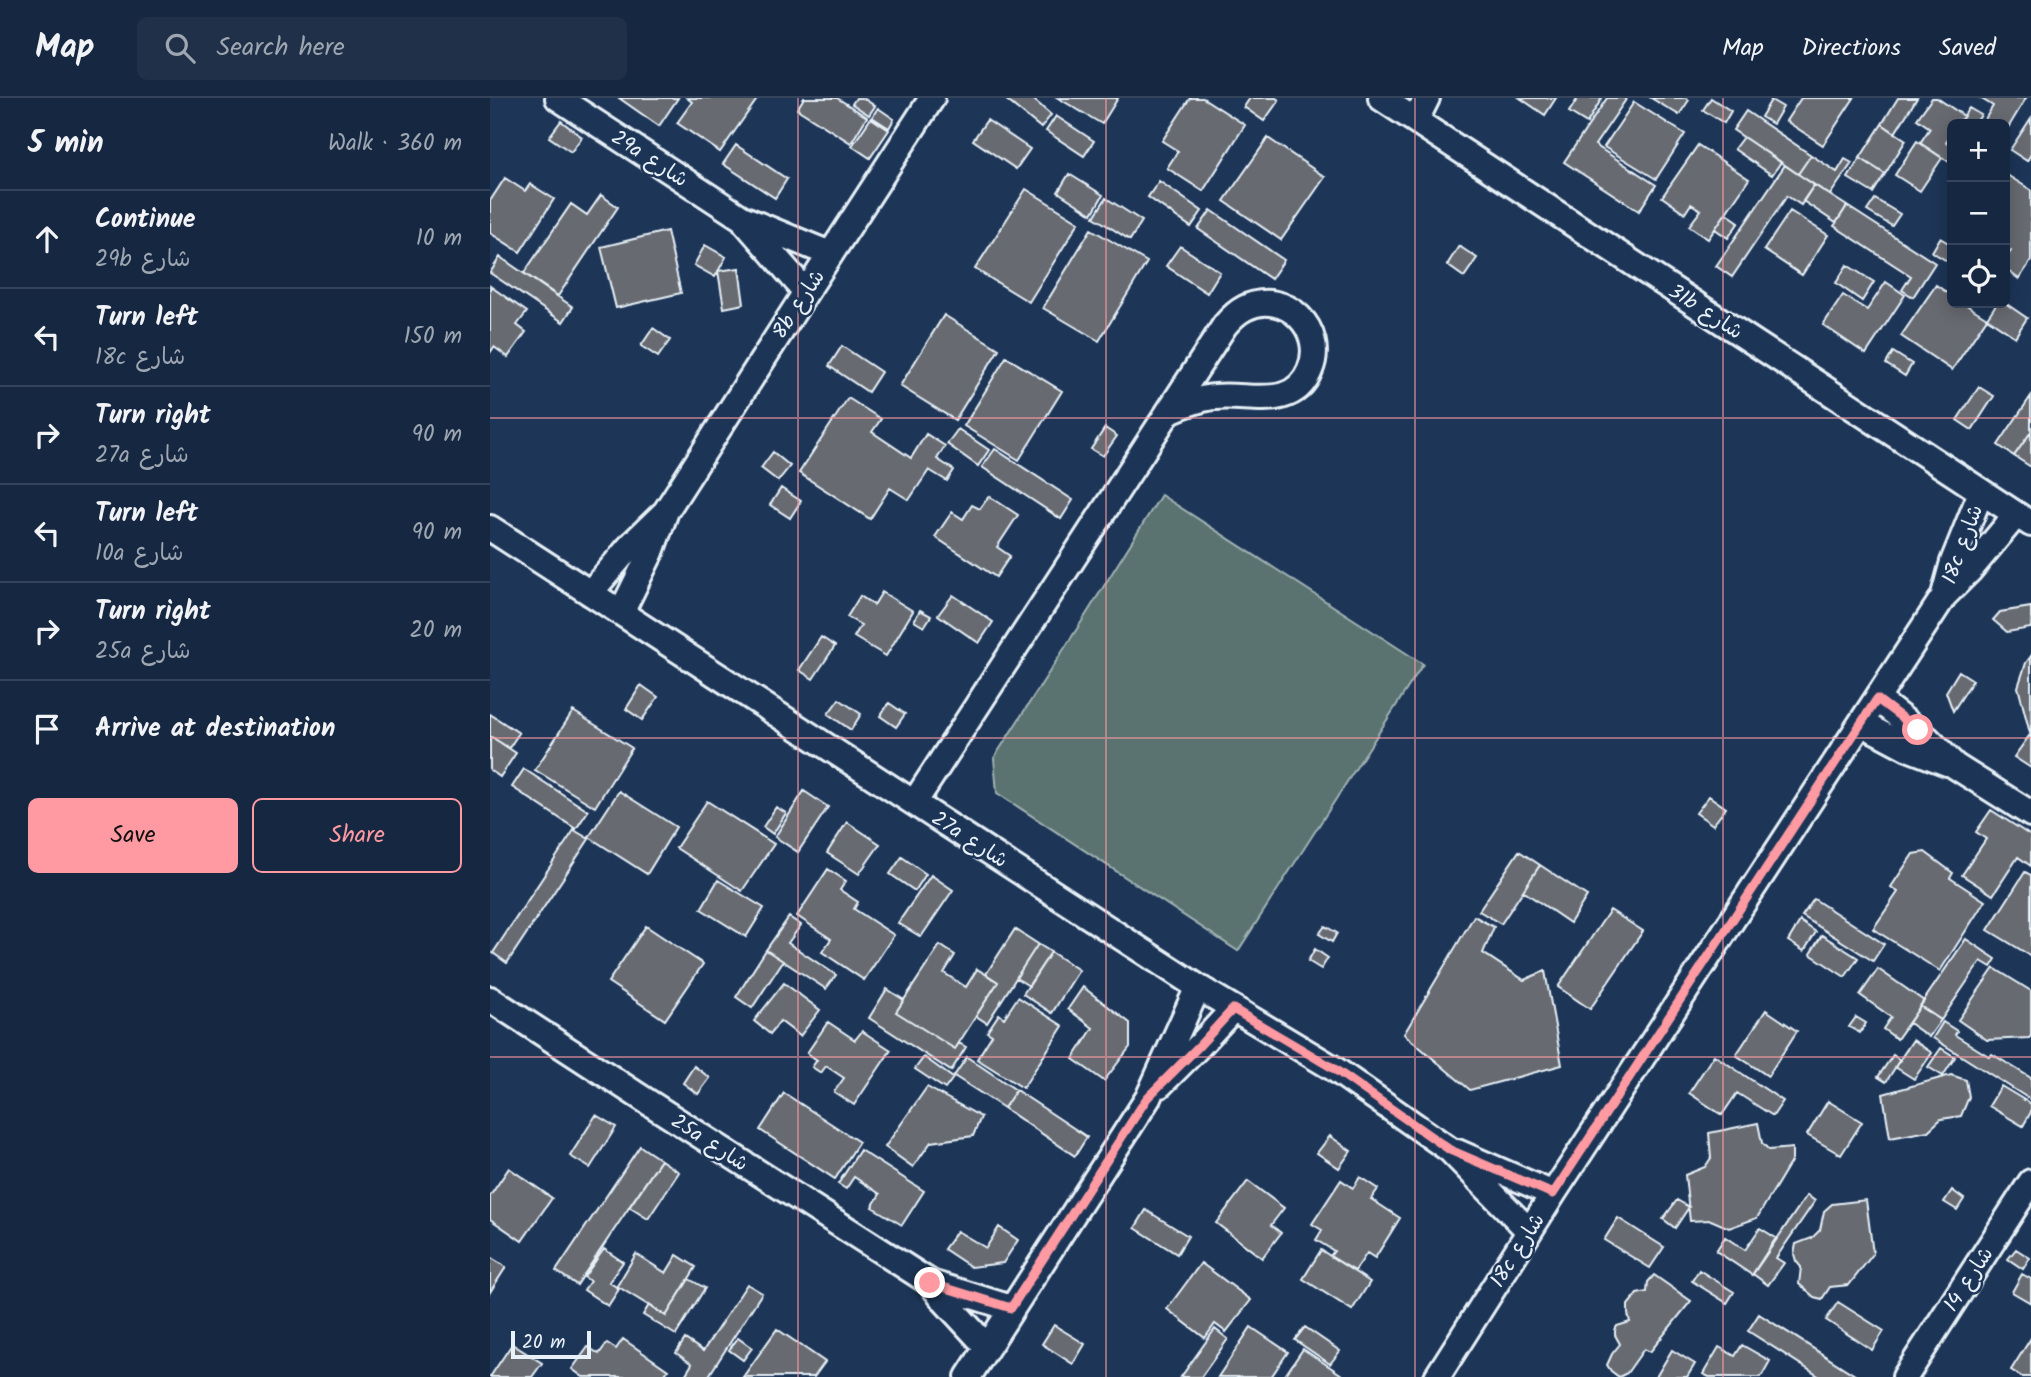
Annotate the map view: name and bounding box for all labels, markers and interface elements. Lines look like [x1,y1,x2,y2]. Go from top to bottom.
search box [137,17,627,80]
text: Map [35,22,95,75]
text: Search here [217,27,345,69]
icon: search [161,29,199,67]
text: Map [1722,29,1764,68]
text: Directions [1802,29,1901,68]
text: Saved [1939,29,1996,68]
map controls [1947,119,2010,308]
button: + [1947,119,2010,182]
text: 5 min [28,120,104,168]
street label: 29a شارع [604,122,694,197]
text: Walk · 360 m [328,126,462,162]
button: − [1947,182,2010,245]
text: Continue [95,199,196,241]
icon: ahead [28,220,66,258]
text: 10 m [416,221,462,257]
text: 29b شارع [95,242,191,278]
button: locate [1947,245,2010,308]
street label: 8b شارع [764,263,834,346]
street label: 31b شارع [1661,276,1749,349]
text: Turn left [95,297,198,339]
icon: left [28,318,66,356]
text: 150 m [403,319,462,355]
text: 18c شارع [95,340,185,376]
text: Turn right [95,395,211,437]
icon: right [28,416,66,454]
text: 90 m [412,417,462,453]
text: 27a شارع [95,438,189,474]
text: Turn left [95,493,198,535]
street label: 18c شارع [1934,500,1993,589]
icon: left [28,514,66,552]
text: 90 m [412,515,462,551]
text: 10a شارع [95,536,184,572]
text: Turn right [95,591,211,633]
icon: right [28,612,66,650]
text: 20 m [410,613,462,649]
text: 25a شارع [95,634,191,670]
text: Arrive at destination [95,708,335,750]
icon: arrive [28,710,66,748]
route start [1902,714,1933,745]
button: Save [28,798,238,873]
button: Share [252,798,462,873]
street label: 27a شارع [924,803,1014,877]
street label: 25a شارع [664,1106,755,1181]
street label: 18c شارع [1482,1207,1554,1295]
street label: شارع 14 [1936,1241,2003,1319]
route end [914,1267,945,1298]
scale bar [511,1328,592,1360]
text: 20 m [522,1328,565,1358]

